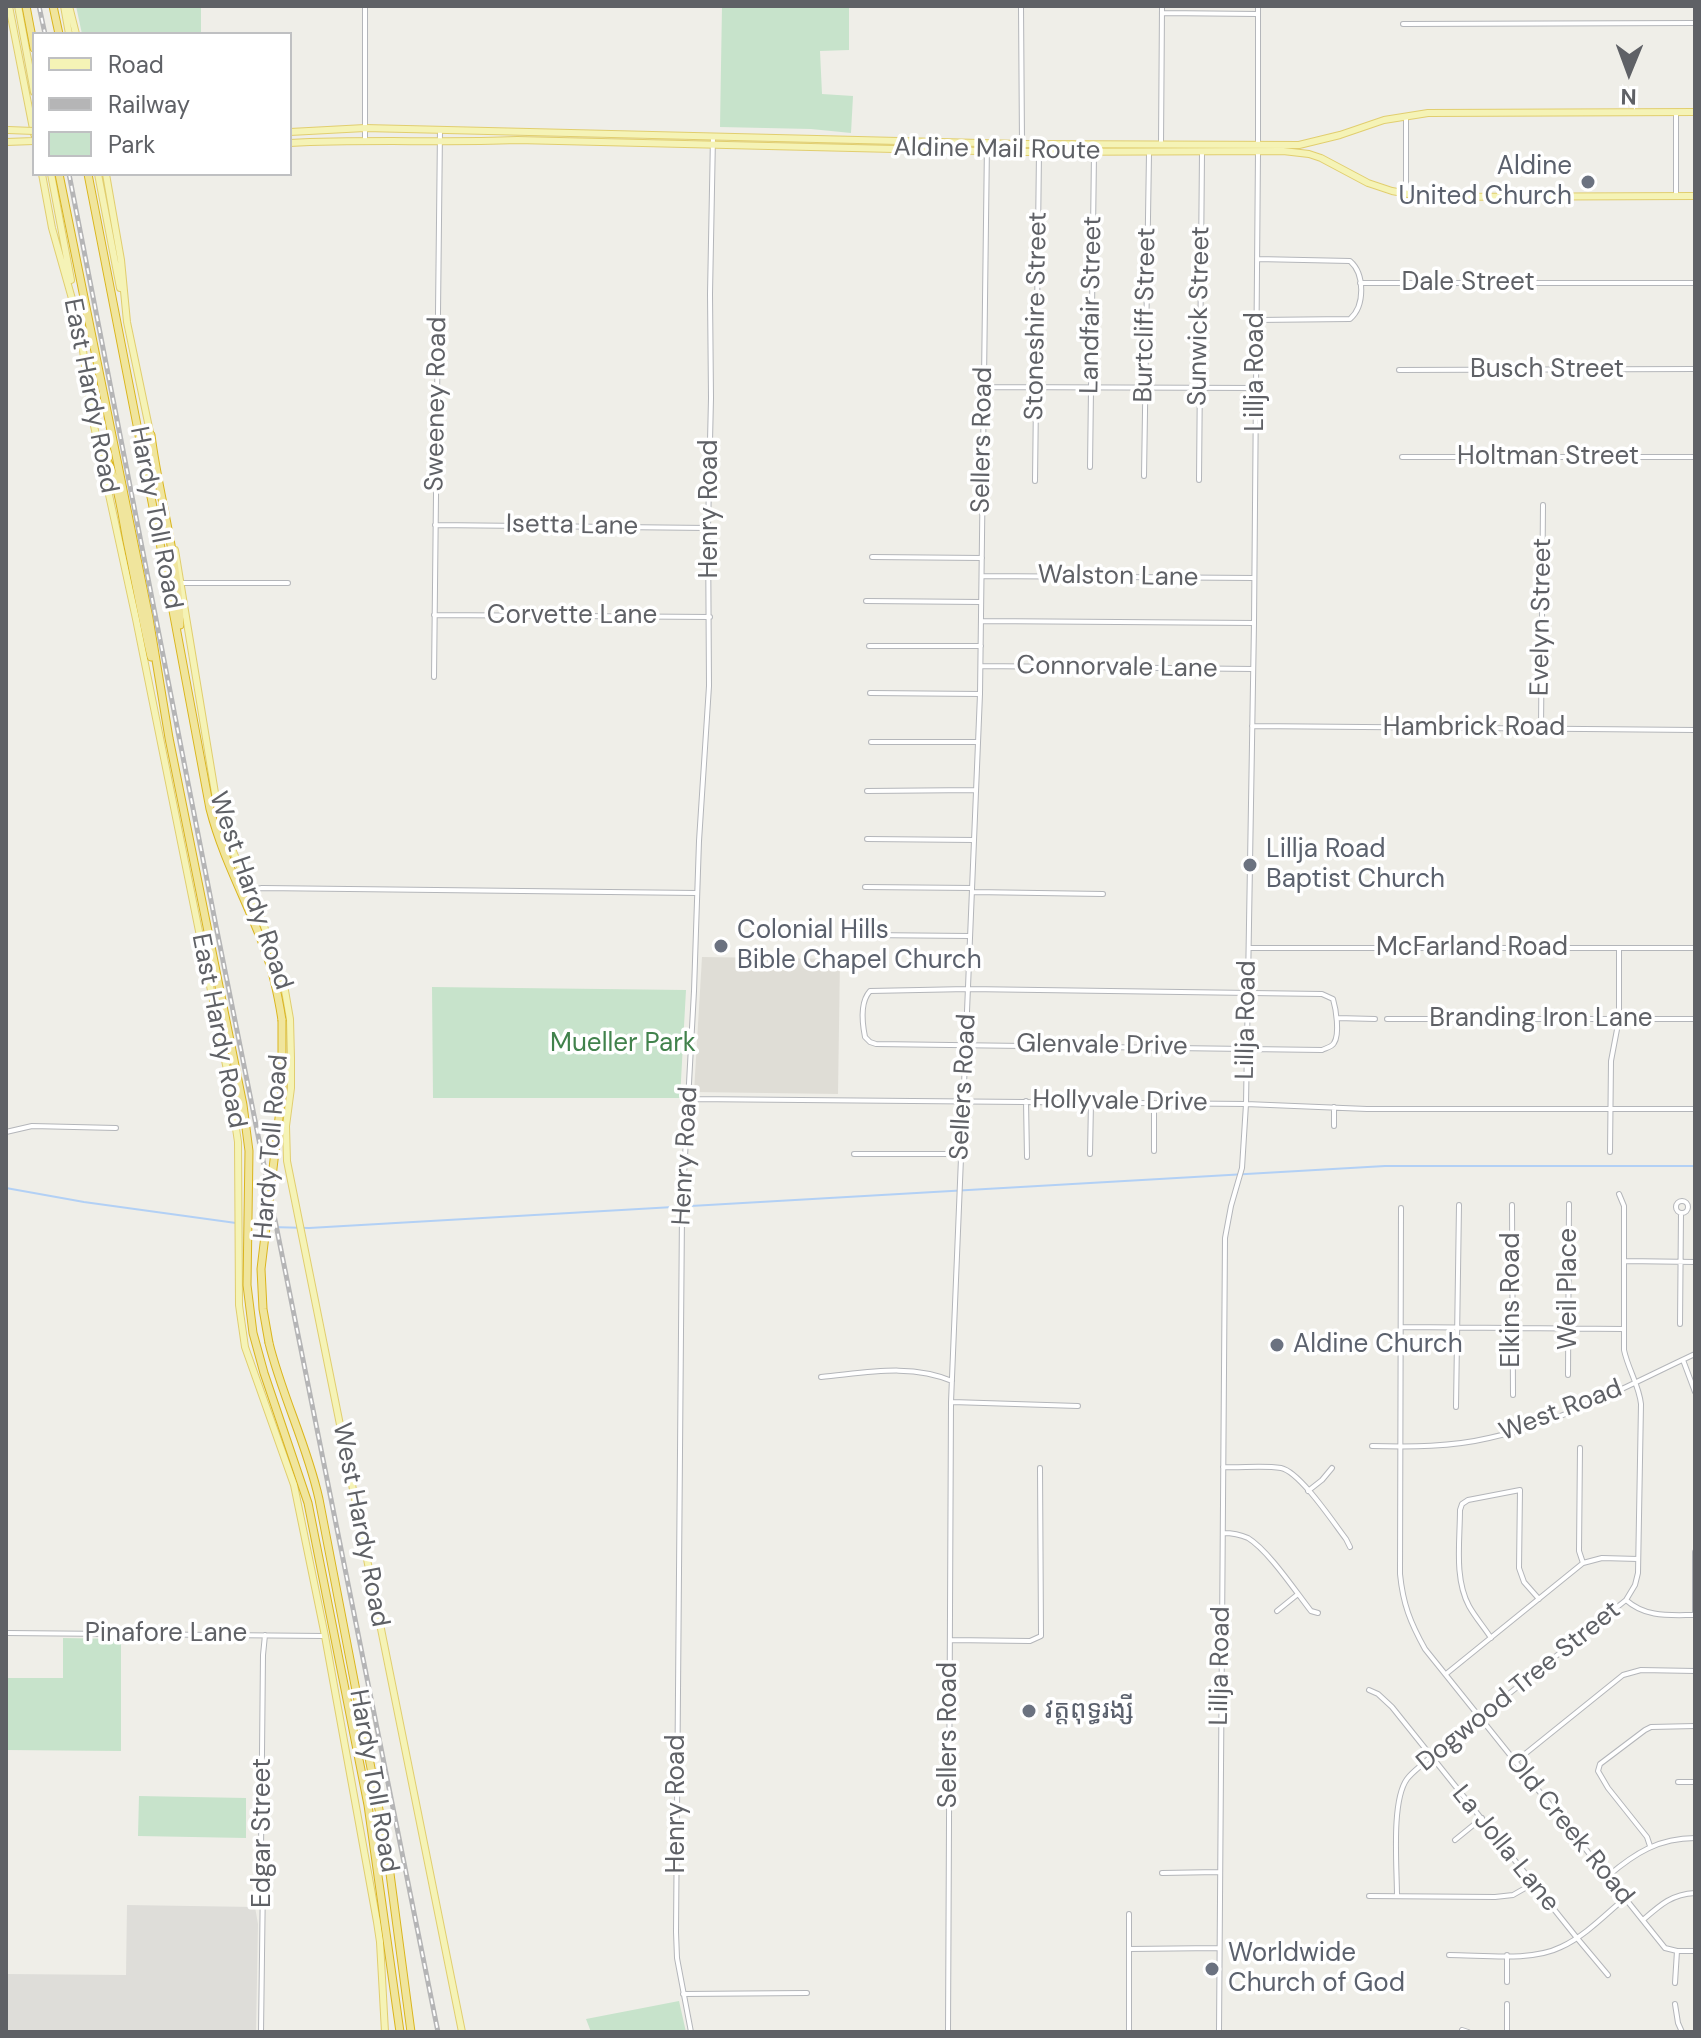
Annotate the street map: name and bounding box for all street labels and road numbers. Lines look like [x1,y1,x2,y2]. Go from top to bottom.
street label: Aldine Mail Route [893,133,1101,167]
street label: Stoneshire Street [1020,211,1054,421]
street label: Landfair Street [1075,216,1109,394]
street label: Sunwick Street [1183,226,1217,406]
street label: Burtcliff Street [1129,227,1163,403]
street label: Dale Street [1401,267,1535,299]
street label: East Hardy Road [56,296,124,496]
street label: Lillja Road [1240,312,1272,432]
street label: Sweeney Road [420,316,454,492]
street label: Busch Street [1470,354,1624,386]
street label: Sellers Road [966,367,1000,513]
street label: Hardy Toll Road [122,424,188,612]
street label: Henry Road [694,440,726,578]
street label: Holtman Street [1457,441,1639,473]
street label: Isetta Lane [506,509,638,543]
street label: Evelyn Street [1525,538,1559,696]
street label: Walston Lane [1037,560,1199,594]
street label: Corvette Lane [487,600,657,632]
street label: Connorvale Lane [1016,651,1218,685]
street label: Hambrick Road [1383,712,1565,744]
street label: West Hardy Road [201,788,299,994]
street label: East Hardy Road [184,931,252,1131]
street label: McFarland Road [1376,932,1568,964]
street label: Lillja Road [1230,960,1264,1080]
street label: Branding Iron Lane [1429,1003,1653,1035]
street label: Sellers Road [945,1013,983,1161]
street label: Glenvale Drive [1016,1029,1188,1063]
street label: Hardy Toll Road [248,1053,296,1241]
street label: Hollyvale Drive [1032,1085,1208,1119]
street label: Henry Road [667,1086,705,1226]
street label: Weil Place [1553,1228,1585,1350]
street label: Elkins Road [1496,1232,1528,1368]
street label: West Road [1495,1373,1627,1449]
street label: West Hardy Road [325,1420,395,1630]
street label: Dogwood Tree Street [1411,1595,1627,1779]
street label: Lillja Road [1204,1606,1238,1726]
street label: Pinafore Lane [85,1618,247,1650]
street label: Sellers Road [933,1662,965,1808]
street label: Hardy Toll Road [342,1687,404,1875]
street label: Henry Road [661,1735,693,1873]
street label: Old Creek Road [1498,1747,1640,1911]
street label: Edgar Street [247,1758,279,1908]
street label: La Jolla Lane [1445,1780,1565,1918]

